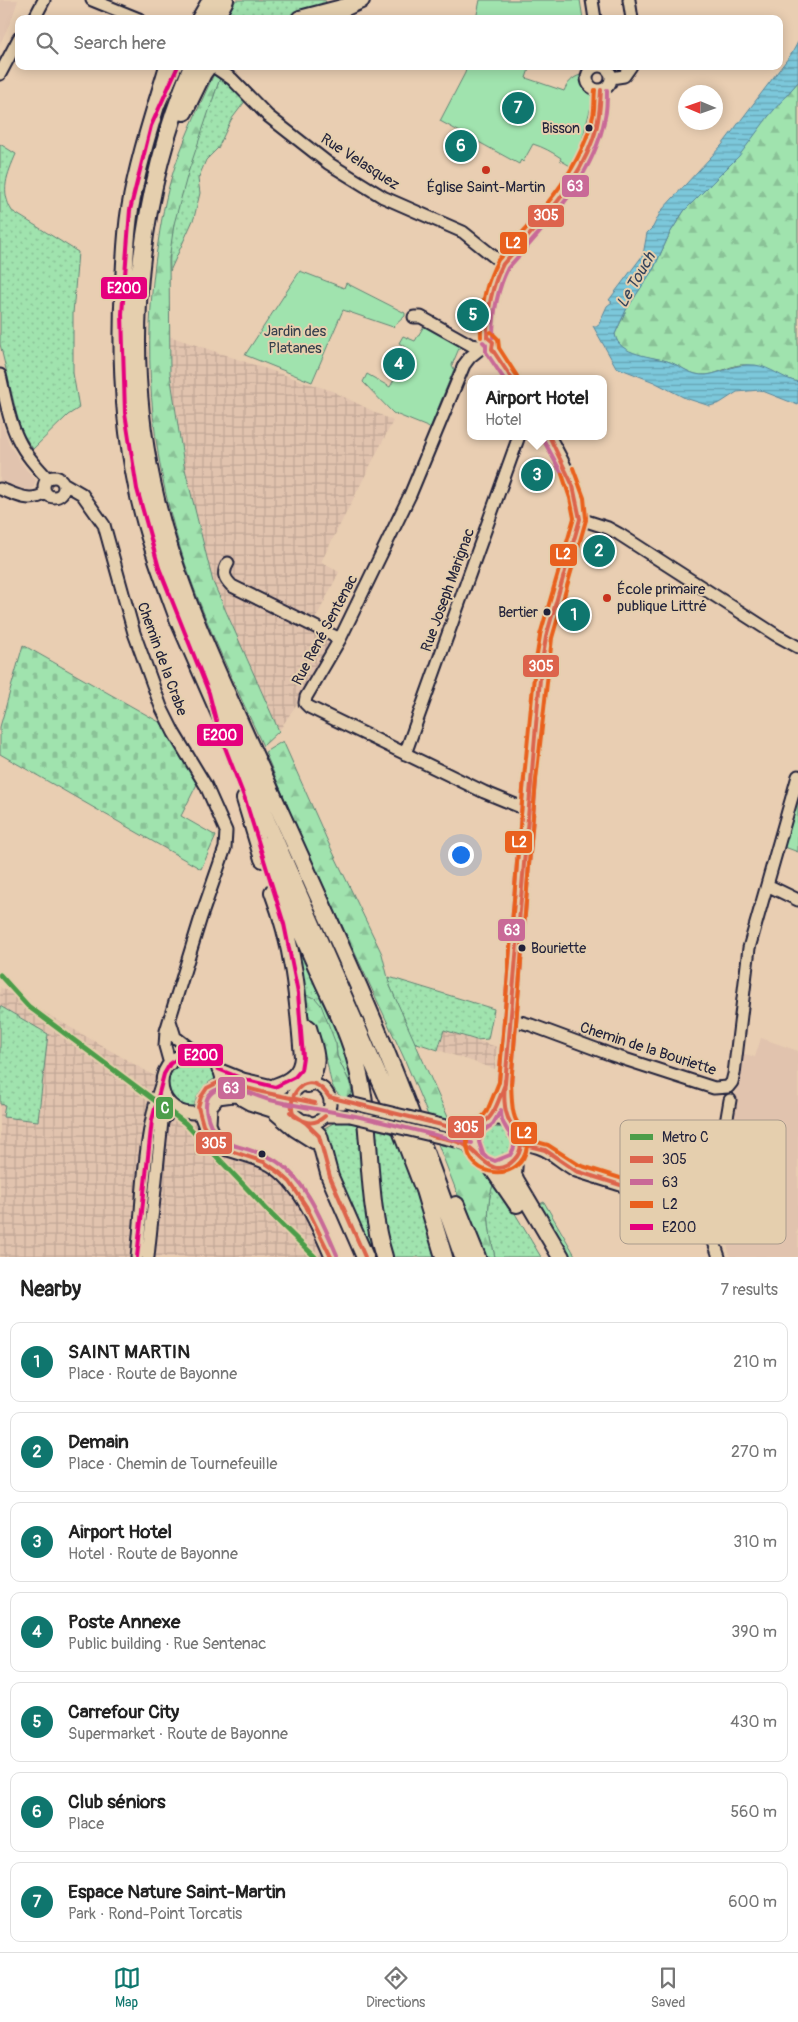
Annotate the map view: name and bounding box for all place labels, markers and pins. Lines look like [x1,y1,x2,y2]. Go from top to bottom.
pin: 7 [502,89,534,127]
place label: Bisson [542,120,580,137]
marker: Bisson [584,123,594,133]
pin: 6 [445,127,477,165]
marker: Église Saint-Martin [480,164,492,176]
place label: Église Saint-Martin [427,178,545,197]
pin: 5 [457,296,489,334]
pin: 4 [383,345,415,383]
pin: 3 [521,456,553,494]
pin: 2 [583,532,615,570]
place label: École primaire publique Littré [617,580,707,616]
marker: École primaire publique Littré [601,592,613,604]
pin: 1 [558,596,590,634]
place label: Bertier [498,604,538,621]
marker: Bertier [542,607,552,617]
place label: Bouriette [531,940,586,957]
marker: Bouriette [517,943,527,953]
unlabelled marker [257,1149,267,1159]

